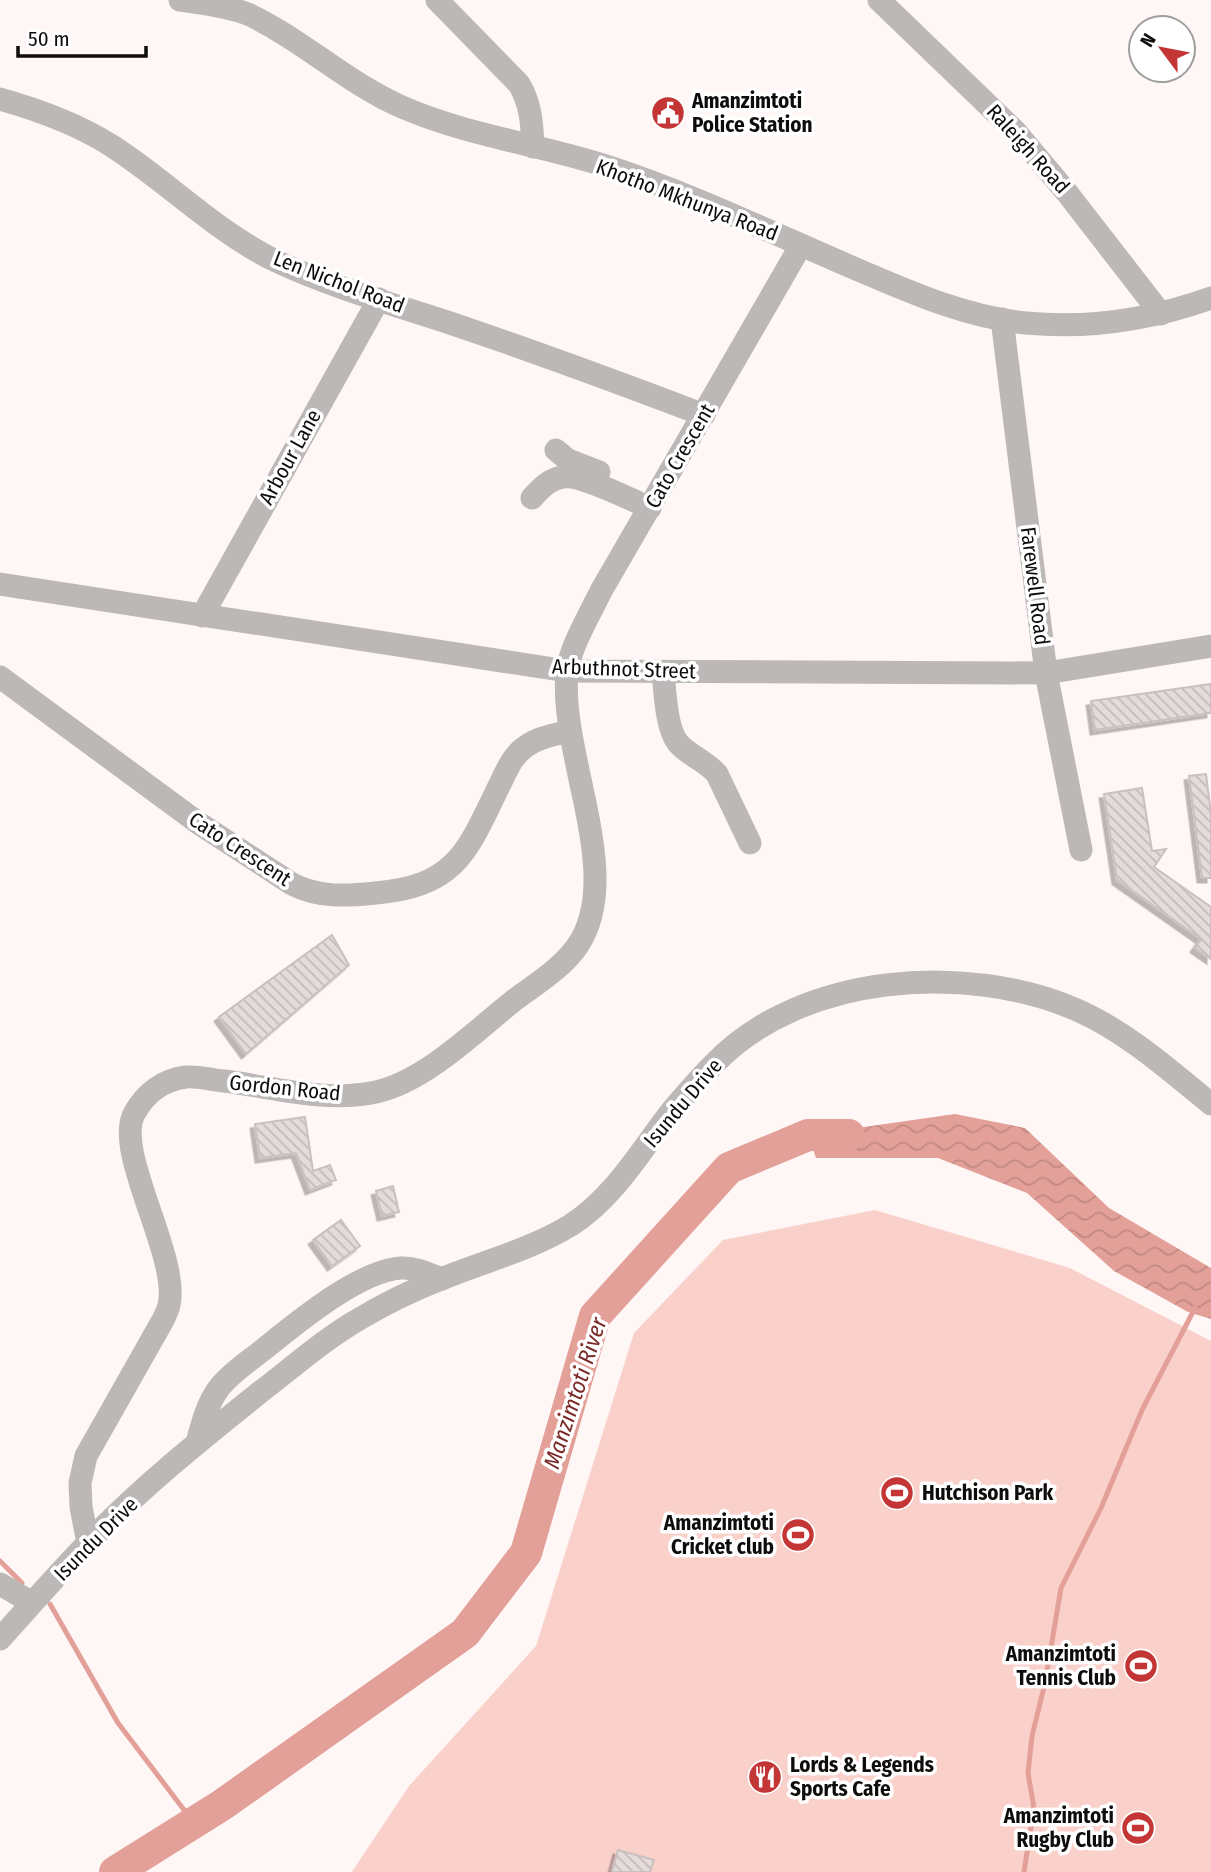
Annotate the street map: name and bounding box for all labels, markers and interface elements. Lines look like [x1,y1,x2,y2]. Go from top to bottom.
scale bar [18,14,145,58]
north arrow [1127,14,1197,84]
text: 50 m [28,26,70,52]
text: N [1135,29,1161,51]
place label: Amanzimtoti Police Station [691,88,813,138]
public building icon: Amanzimtoti Police Station [649,94,687,132]
street label: Raleigh Road [981,99,1075,199]
street label: Khotho Mkhunya Road [592,153,782,247]
street label: Len Nichol Road [270,245,408,319]
street label: Cato Crescent [640,399,720,513]
street label: Arbour Lane [253,405,327,509]
street label: Farewell Road [1015,525,1055,647]
street label: Arbuthnot Street [552,653,697,685]
street label: Cato Crescent [184,806,296,892]
street label: Isundu Drive [638,1053,728,1153]
street label: Gordon Road [228,1069,342,1107]
water label: Manzimtoti River [537,1313,613,1472]
sports icon: Hutchison Park [878,1474,916,1512]
place label: Hutchison Park [922,1480,1053,1506]
street label: Isundu Drive [49,1492,143,1586]
place label: Amanzimtoti Cricket club [663,1510,774,1560]
sports icon: Amanzimtoti Cricket club [779,1516,817,1554]
place label: Amanzimtoti Tennis Club [1005,1641,1116,1691]
sports icon: Amanzimtoti Tennis Club [1122,1647,1160,1685]
place label: Lords & Legends Sports Cafe [790,1752,934,1802]
restaurant icon: Lords & Legends Sports Cafe [746,1758,784,1796]
place label: Amanzimtoti Rugby Club [1003,1803,1114,1853]
sports icon: Amanzimtoti Rugby Club [1119,1809,1157,1847]

